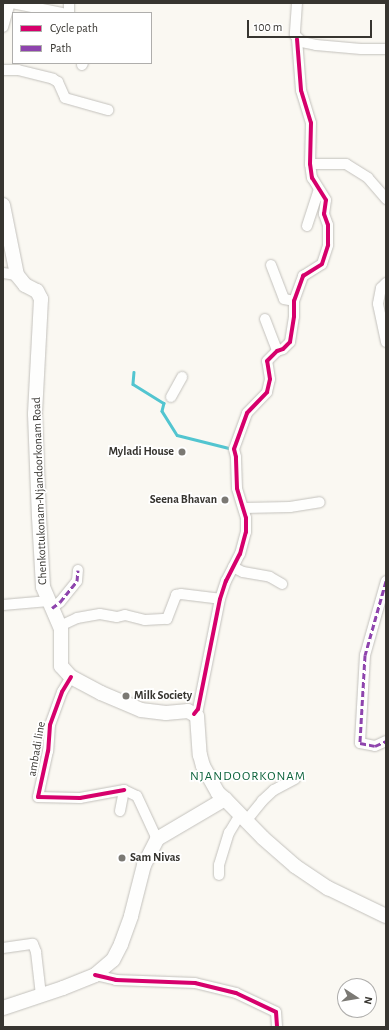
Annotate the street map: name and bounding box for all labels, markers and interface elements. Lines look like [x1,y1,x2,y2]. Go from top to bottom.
legend [12,12,152,64]
scale bar [249,12,374,38]
text: 100 m [254,21,282,33]
text: Cycle path [50,22,98,34]
text: Path [50,42,72,54]
street label: Chenkottukonam-Njandoorkonam Road [30,397,50,585]
place label: Myladi House [109,445,174,459]
marker: Myladi House [177,447,187,457]
place label: Seena Bhavan [150,493,217,507]
marker: Seena Bhavan [220,495,230,505]
place label: Milk Society [134,689,192,703]
marker: Milk Society [121,691,131,701]
street label: ambadi line [25,720,49,778]
district label: NJANDOORKONAM [190,769,306,785]
place label: Sam Nivas [130,851,180,865]
marker: Sam Nivas [117,853,127,863]
north arrow [337,978,377,1018]
text: N [362,996,374,1005]

